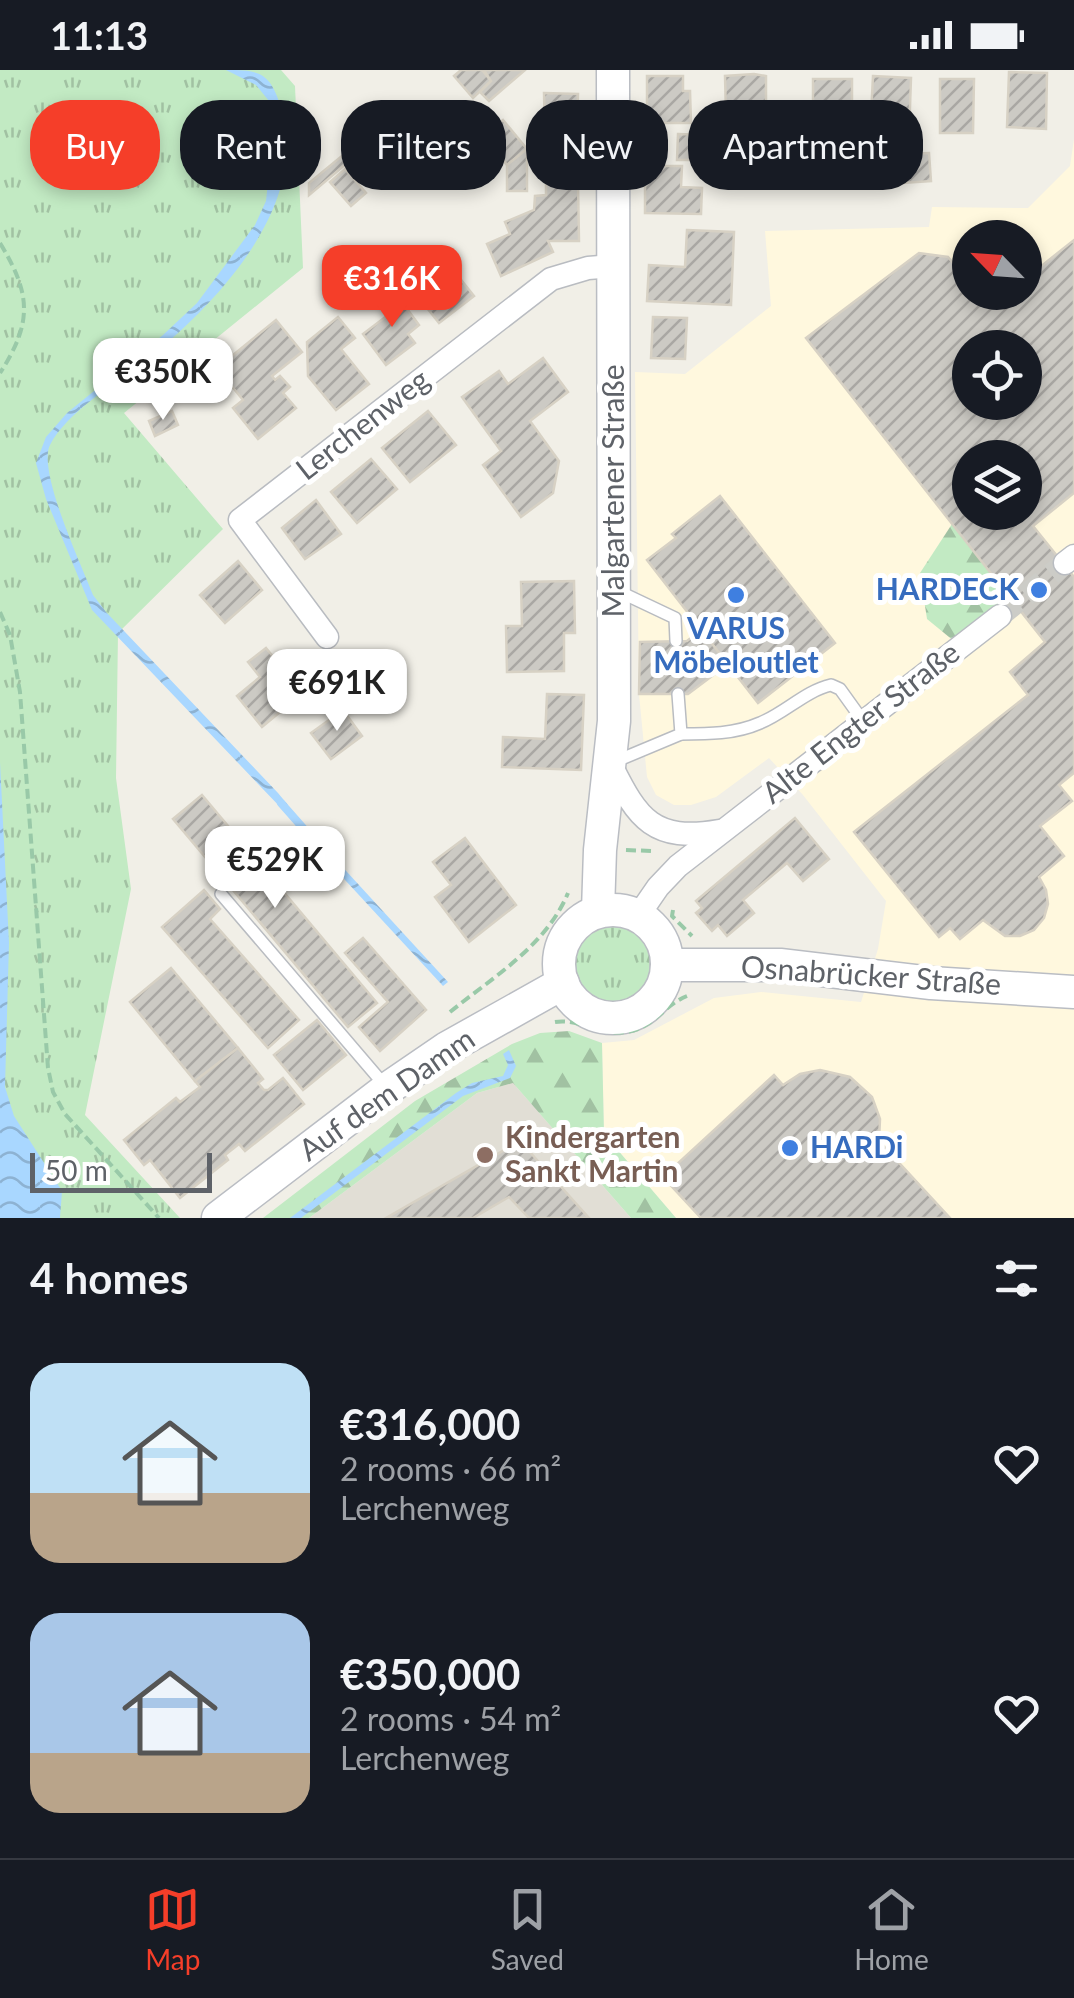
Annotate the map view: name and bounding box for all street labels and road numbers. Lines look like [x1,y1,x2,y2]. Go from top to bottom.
street label: Lerchenweg [288,360,435,487]
street label: Malgartener Straße [594,364,630,618]
street label: Alte Engter Straße [754,633,966,810]
street label: Osnabrücker Straße [740,947,1002,1001]
street label: Auf dem Damm [291,1020,481,1167]

